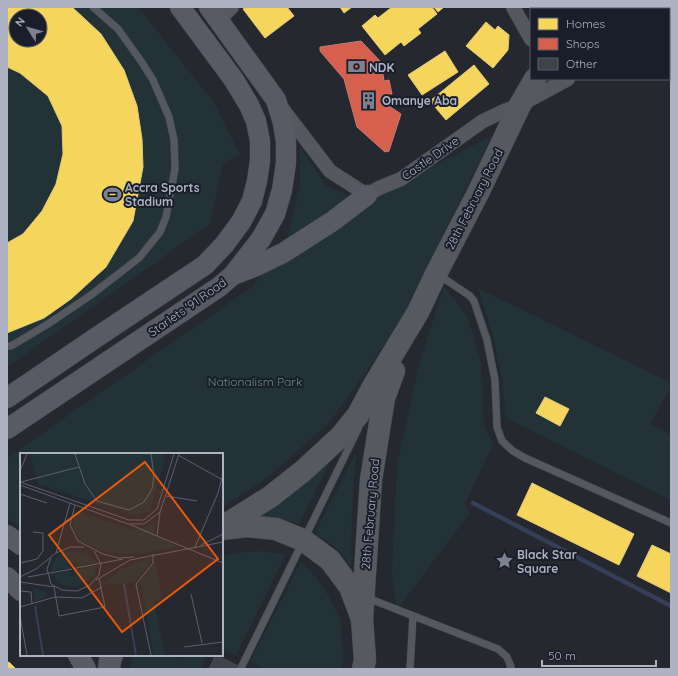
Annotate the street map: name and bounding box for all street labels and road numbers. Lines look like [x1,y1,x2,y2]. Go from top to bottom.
street label: Castle Drive [399,133,462,183]
street label: 28th February Road [442,146,506,252]
street label: Starlets '91 Road [145,274,229,340]
street label: 28th February Road [358,458,382,570]

